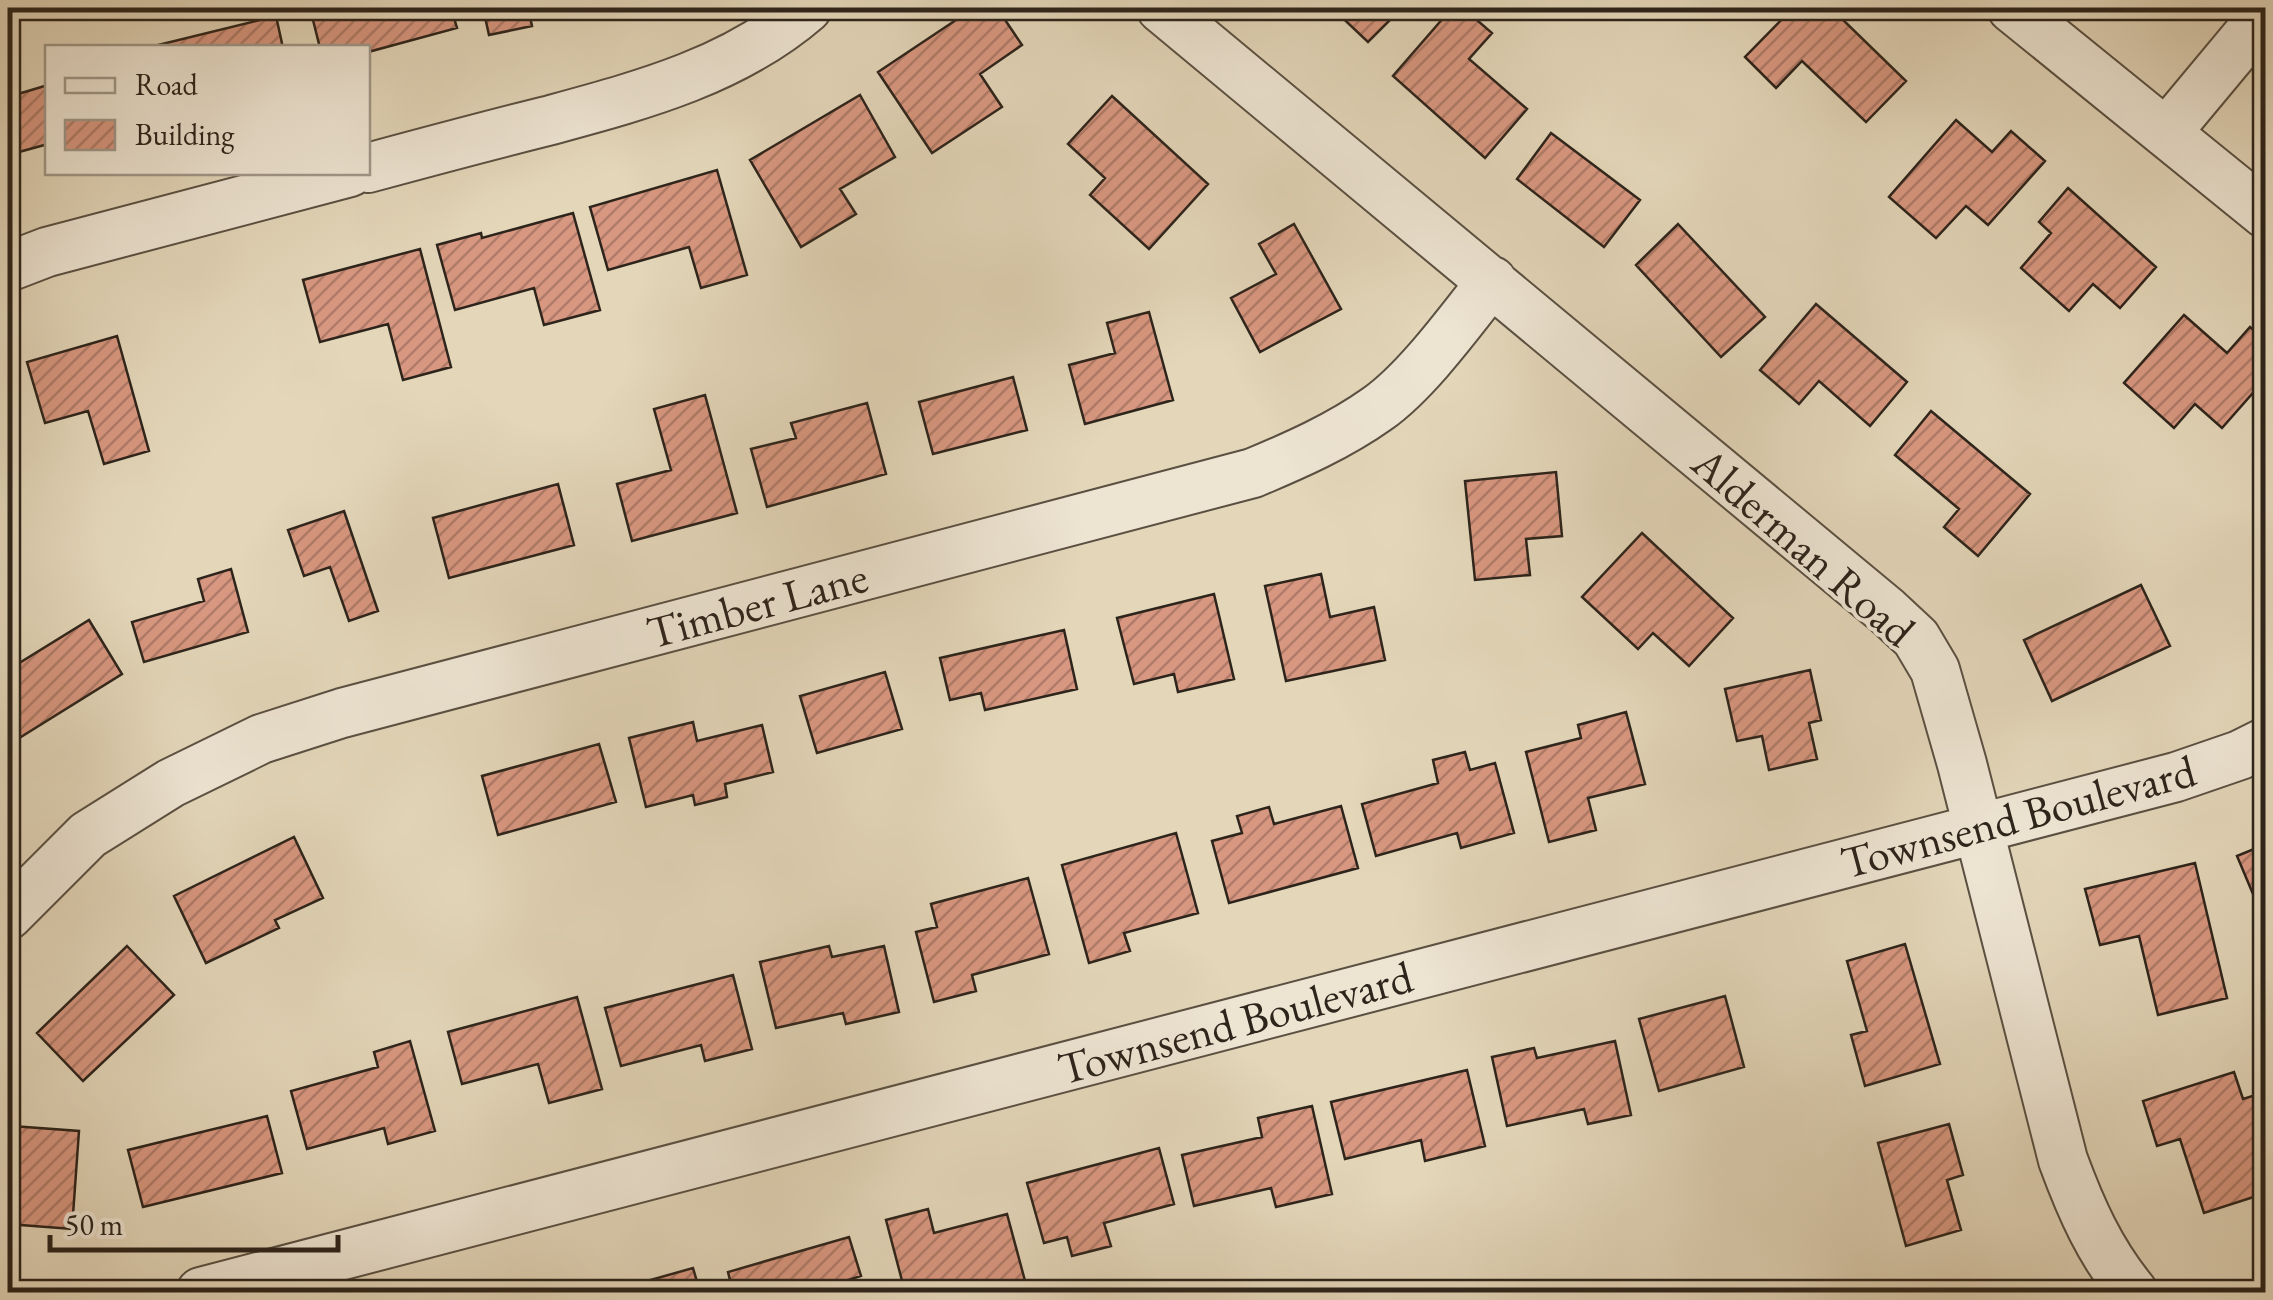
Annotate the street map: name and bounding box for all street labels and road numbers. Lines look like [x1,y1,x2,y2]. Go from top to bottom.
street label: Alderman Road [1680,433,1928,659]
street label: Timber Lane [640,547,874,661]
street label: Townsend Boulevard [1834,741,2202,891]
street label: Townsend Boulevard [1051,947,1419,1097]

